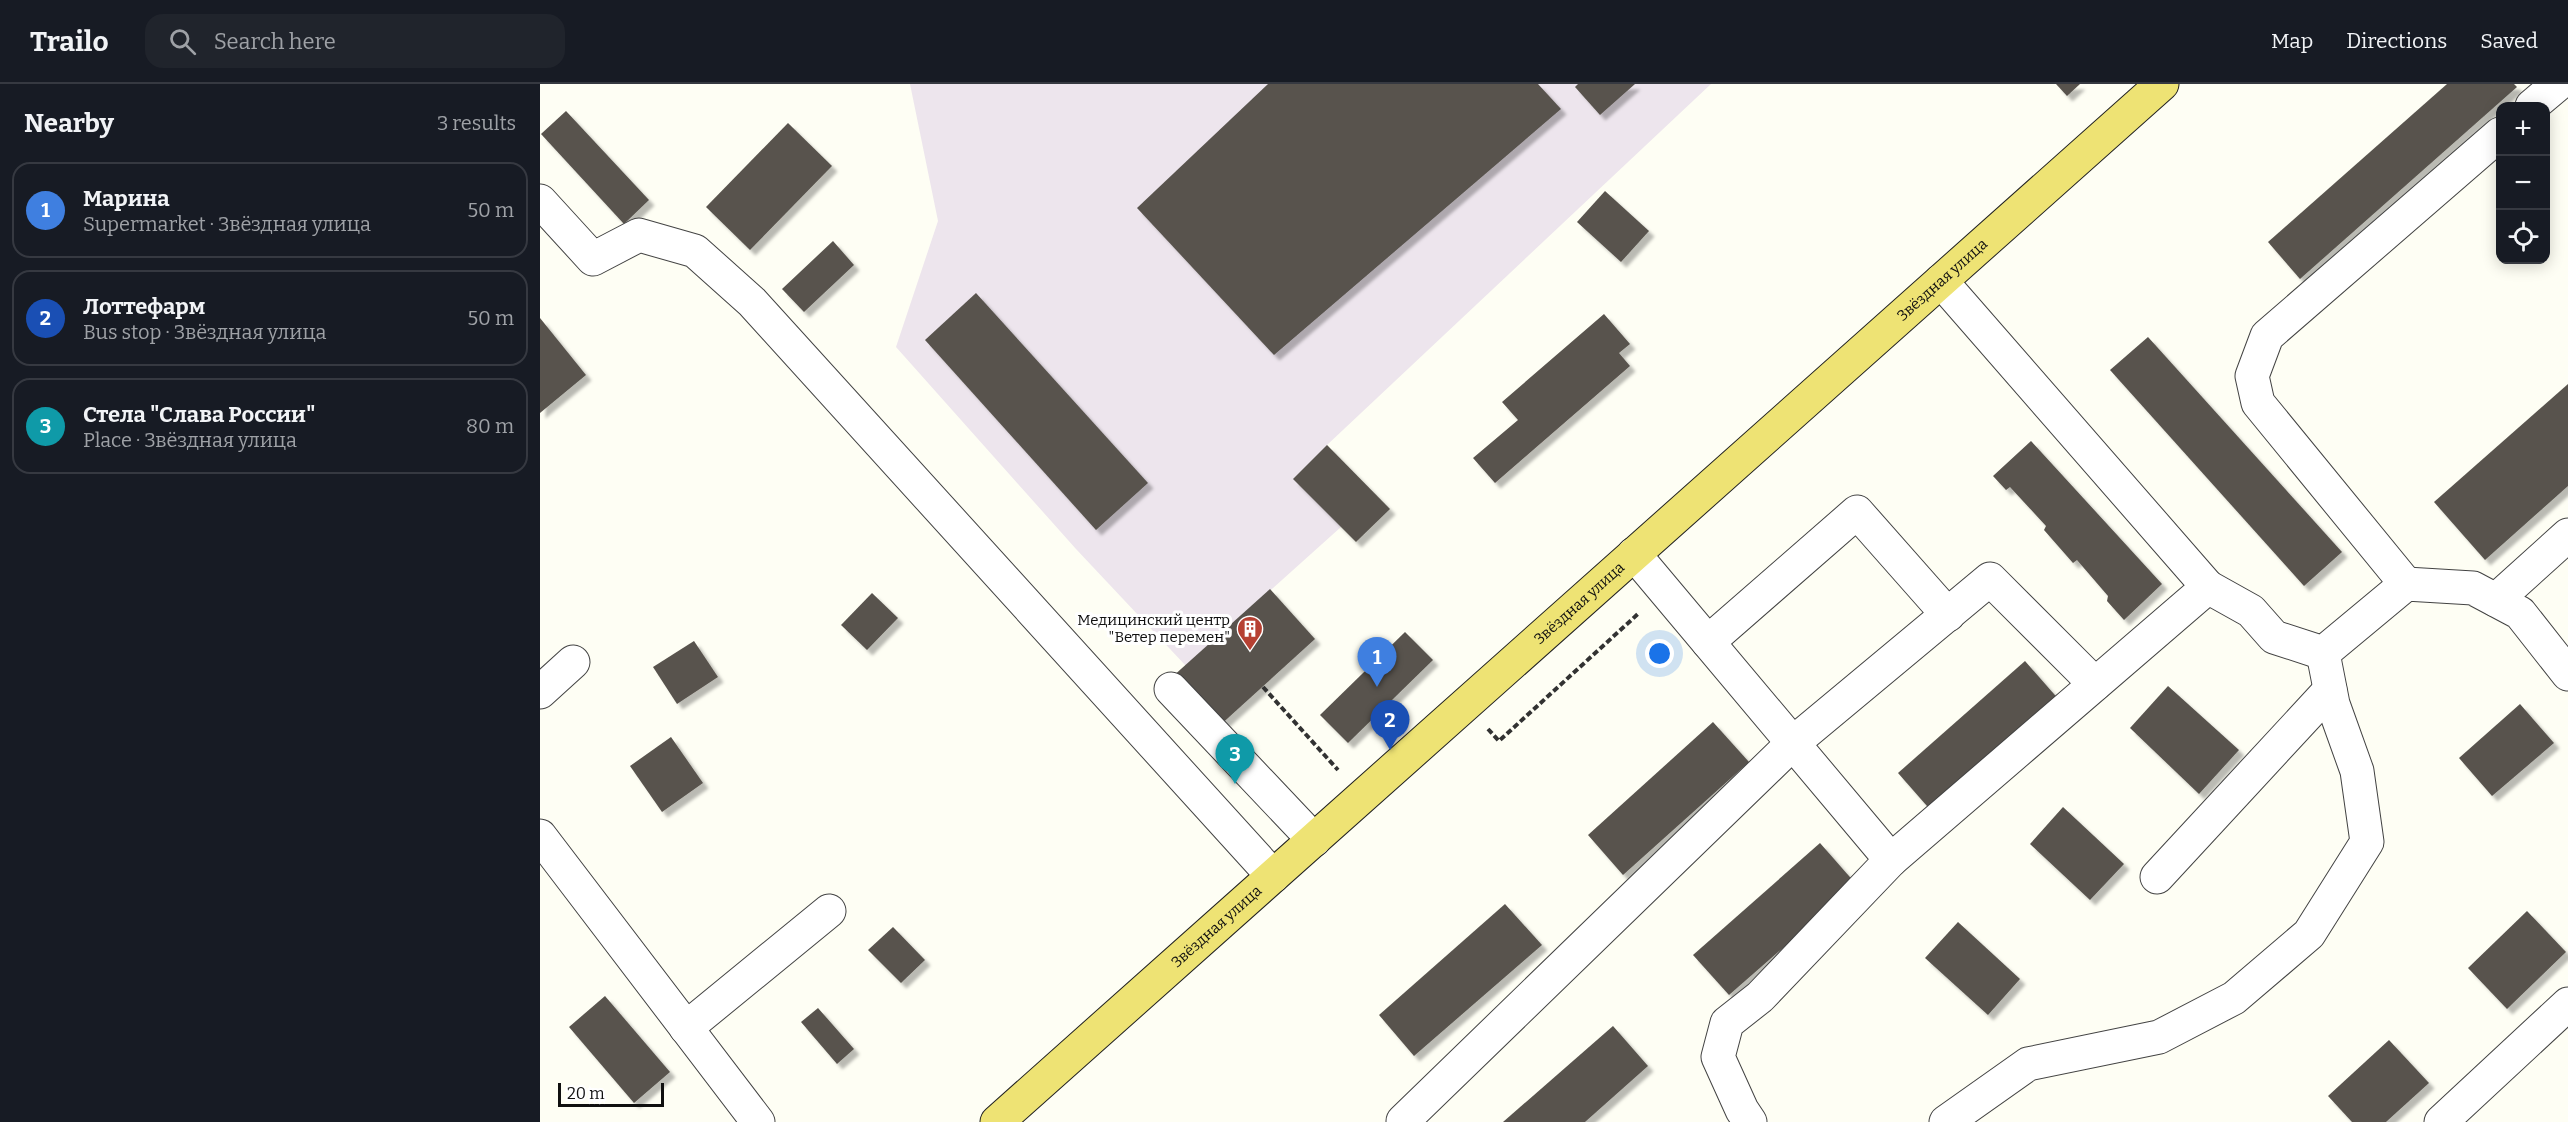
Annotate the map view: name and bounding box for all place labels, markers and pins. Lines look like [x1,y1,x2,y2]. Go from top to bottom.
place label: Медицинский центр "Ветер перемен" [1077,611,1230,646]
building icon: Медицинский центр "Ветер перемен" [1235,614,1265,652]
pin: 1 [1358,638,1396,687]
pin: 2 [1370,700,1410,750]
pin: 3 [1216,734,1254,784]

